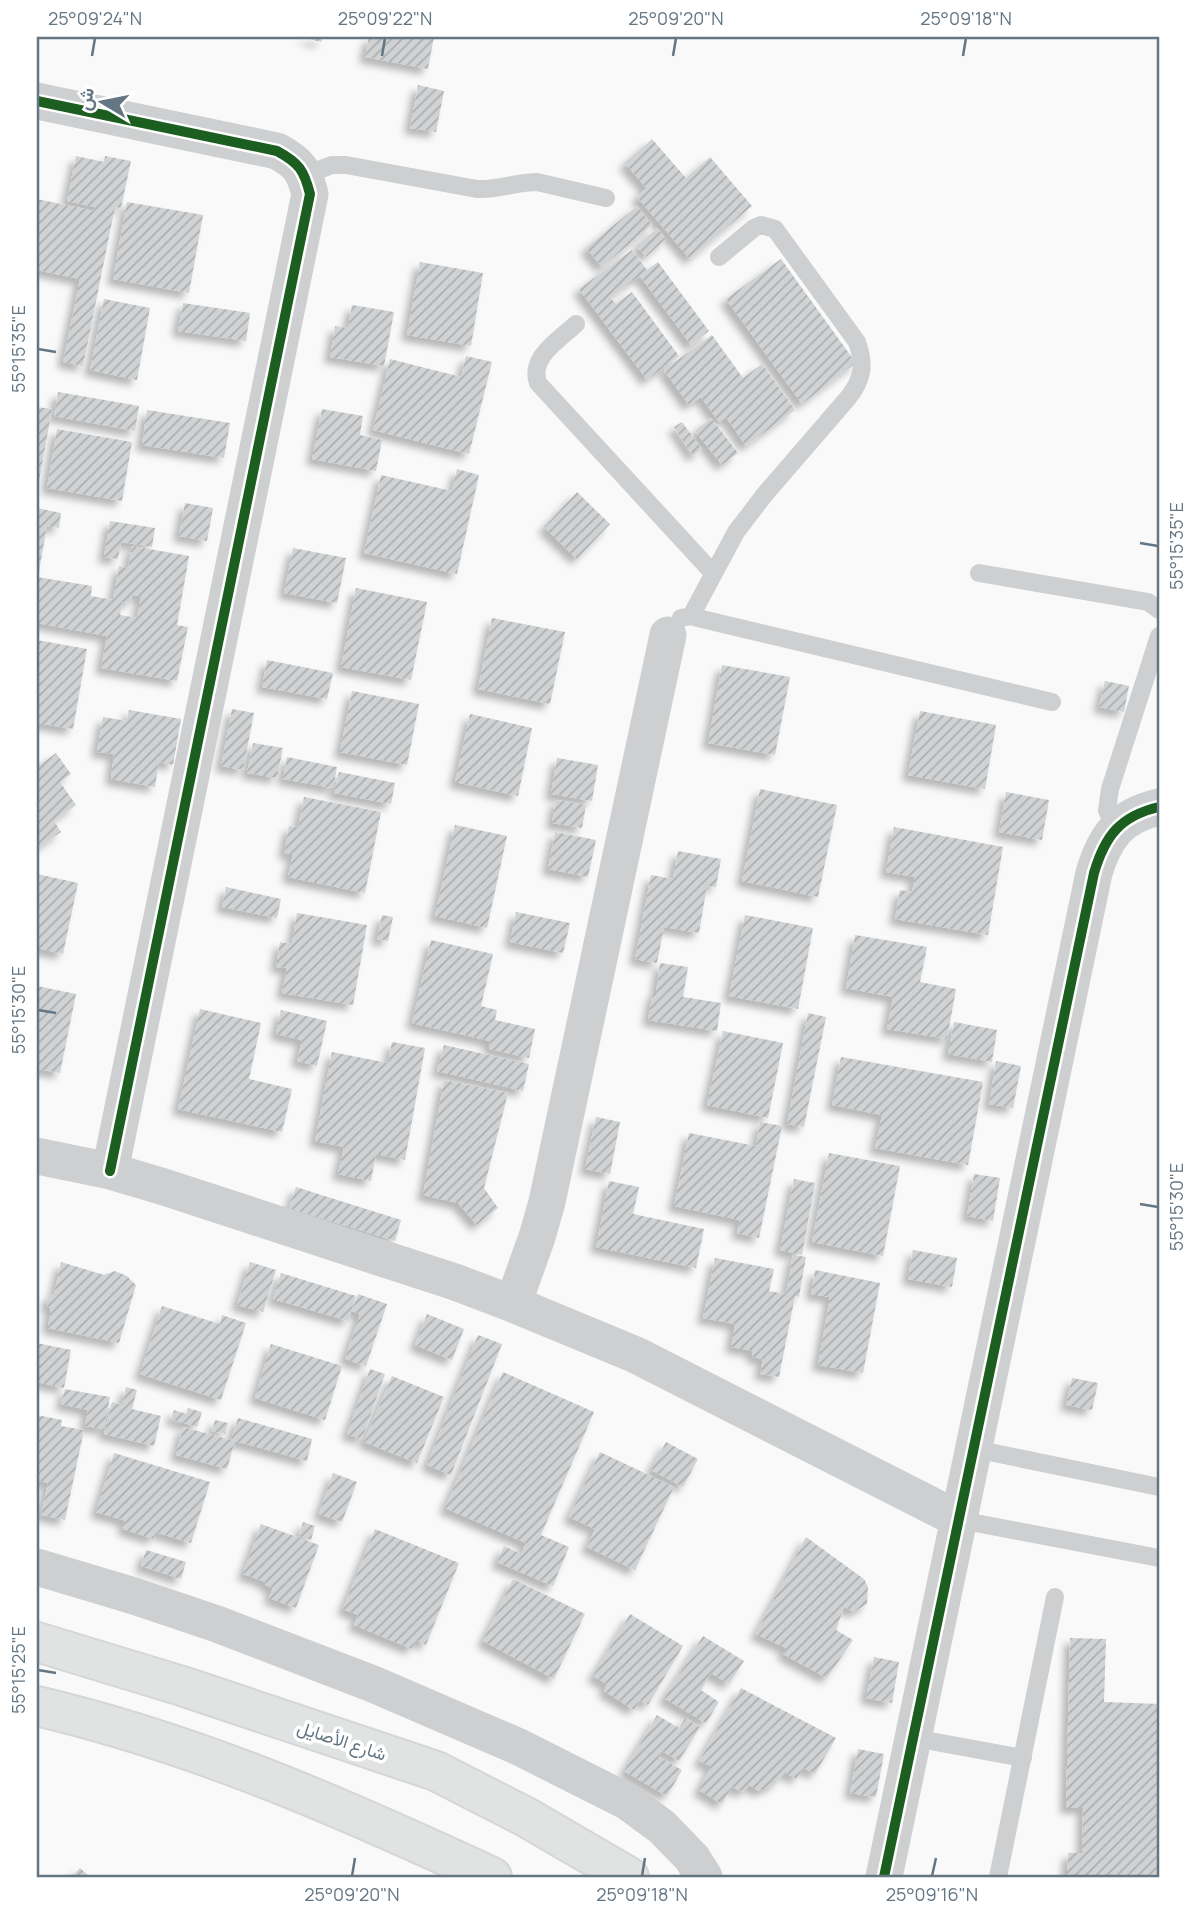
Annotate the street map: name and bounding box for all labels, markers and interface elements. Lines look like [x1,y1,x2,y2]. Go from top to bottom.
text: 25°09'24"N [48,6,142,30]
text: 25°09'22"N [338,6,432,30]
text: 25°09'20"N [628,6,724,30]
text: 25°09'18"N [920,6,1012,30]
north arrow [66,66,136,136]
text: ش [70,85,100,113]
text: 55°15'35"E [6,305,30,393]
text: 55°15'35"E [1164,502,1188,590]
text: 55°15'30"E [6,966,30,1054]
text: 55°15'30"E [1164,1163,1188,1251]
text: 55°15'25"E [6,1626,30,1714]
street label: شارع الأصايل [294,1714,390,1767]
text: 25°09'20"N [304,1882,400,1906]
text: 25°09'18"N [596,1882,688,1906]
text: 25°09'16"N [886,1882,978,1906]

